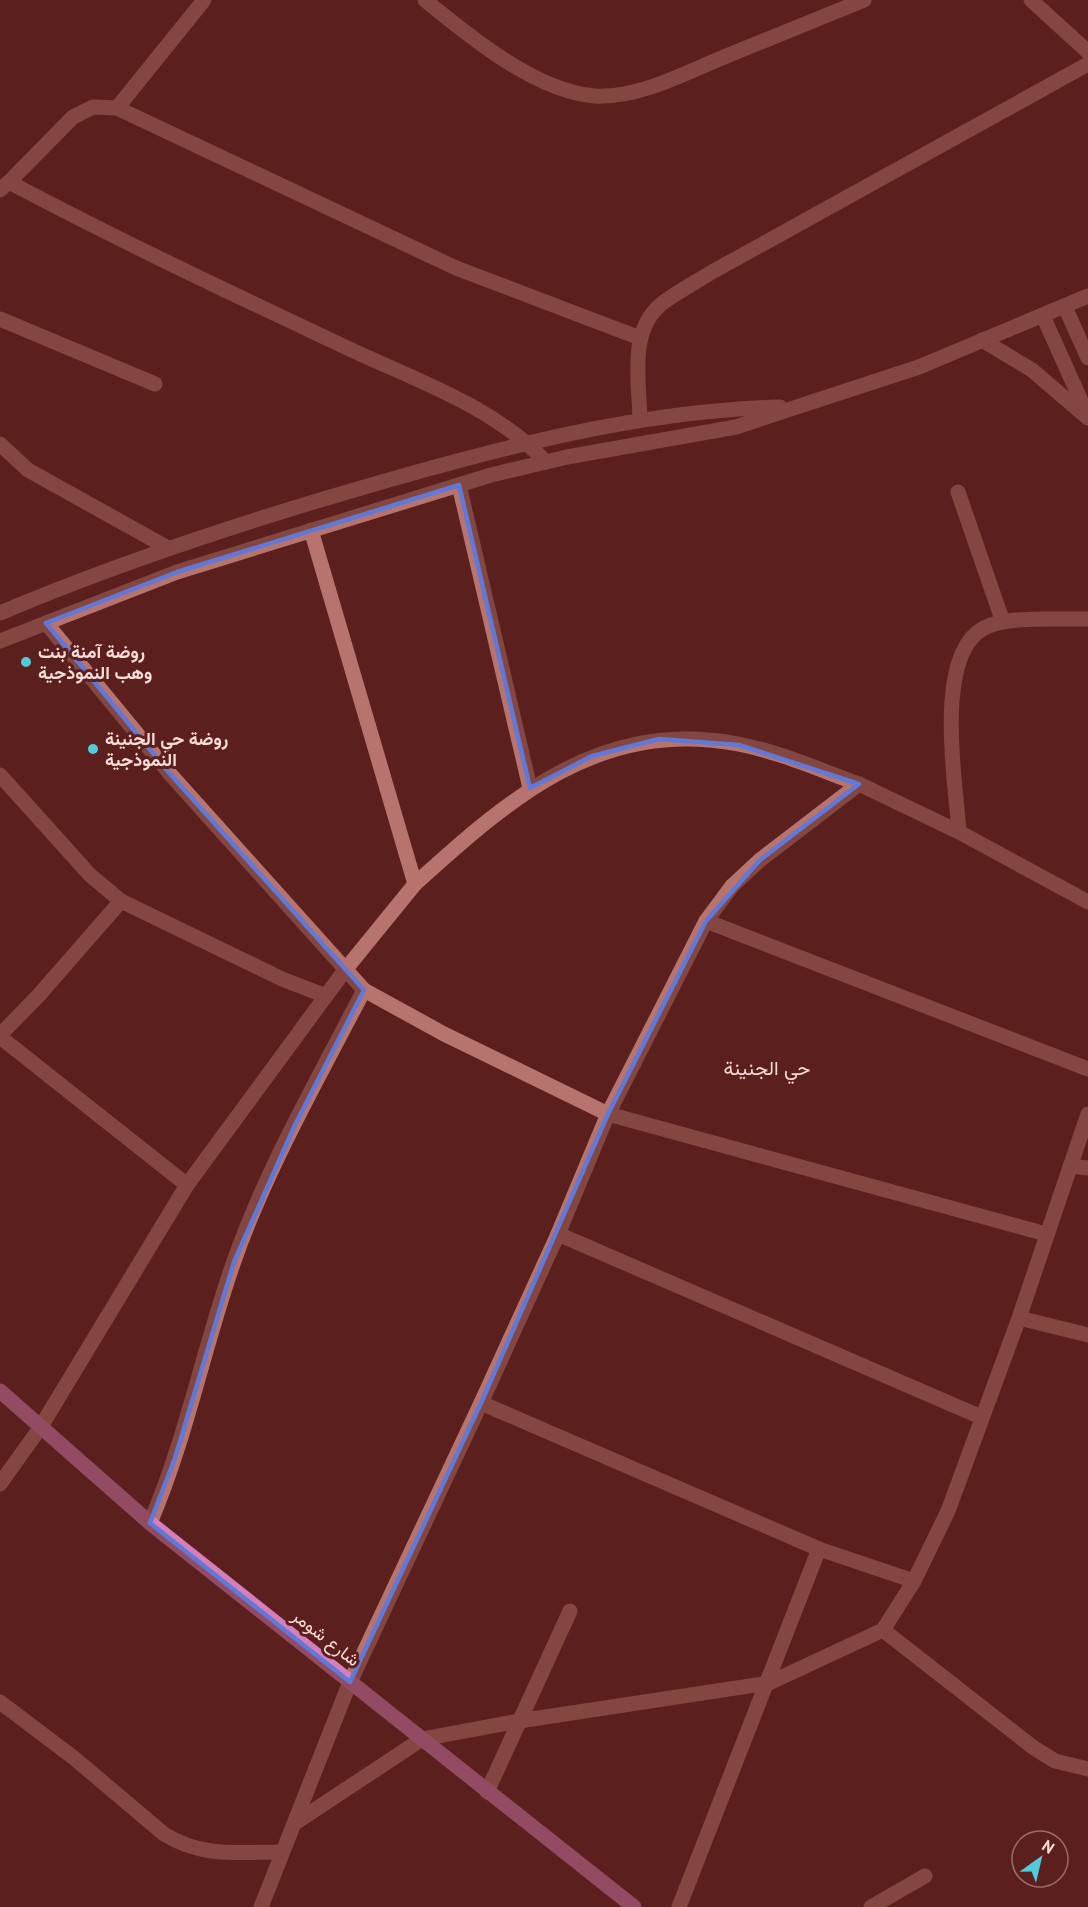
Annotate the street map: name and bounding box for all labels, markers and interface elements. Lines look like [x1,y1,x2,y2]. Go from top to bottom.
place label: روضة آمنة بنت وهب النموذجية [38,640,152,684]
marker: روضة آمنة بنت وهب النموذجية [19,655,33,669]
place label: روضة حي الجنينة النموذجية [105,727,228,771]
marker: روضة حي الجنينة النموذجية [86,742,100,756]
district label: حي الجنينة [724,1055,810,1085]
street label: شارع شومر [286,1603,365,1672]
north arrow [1010,1829,1070,1889]
text: N [1038,1835,1058,1858]

